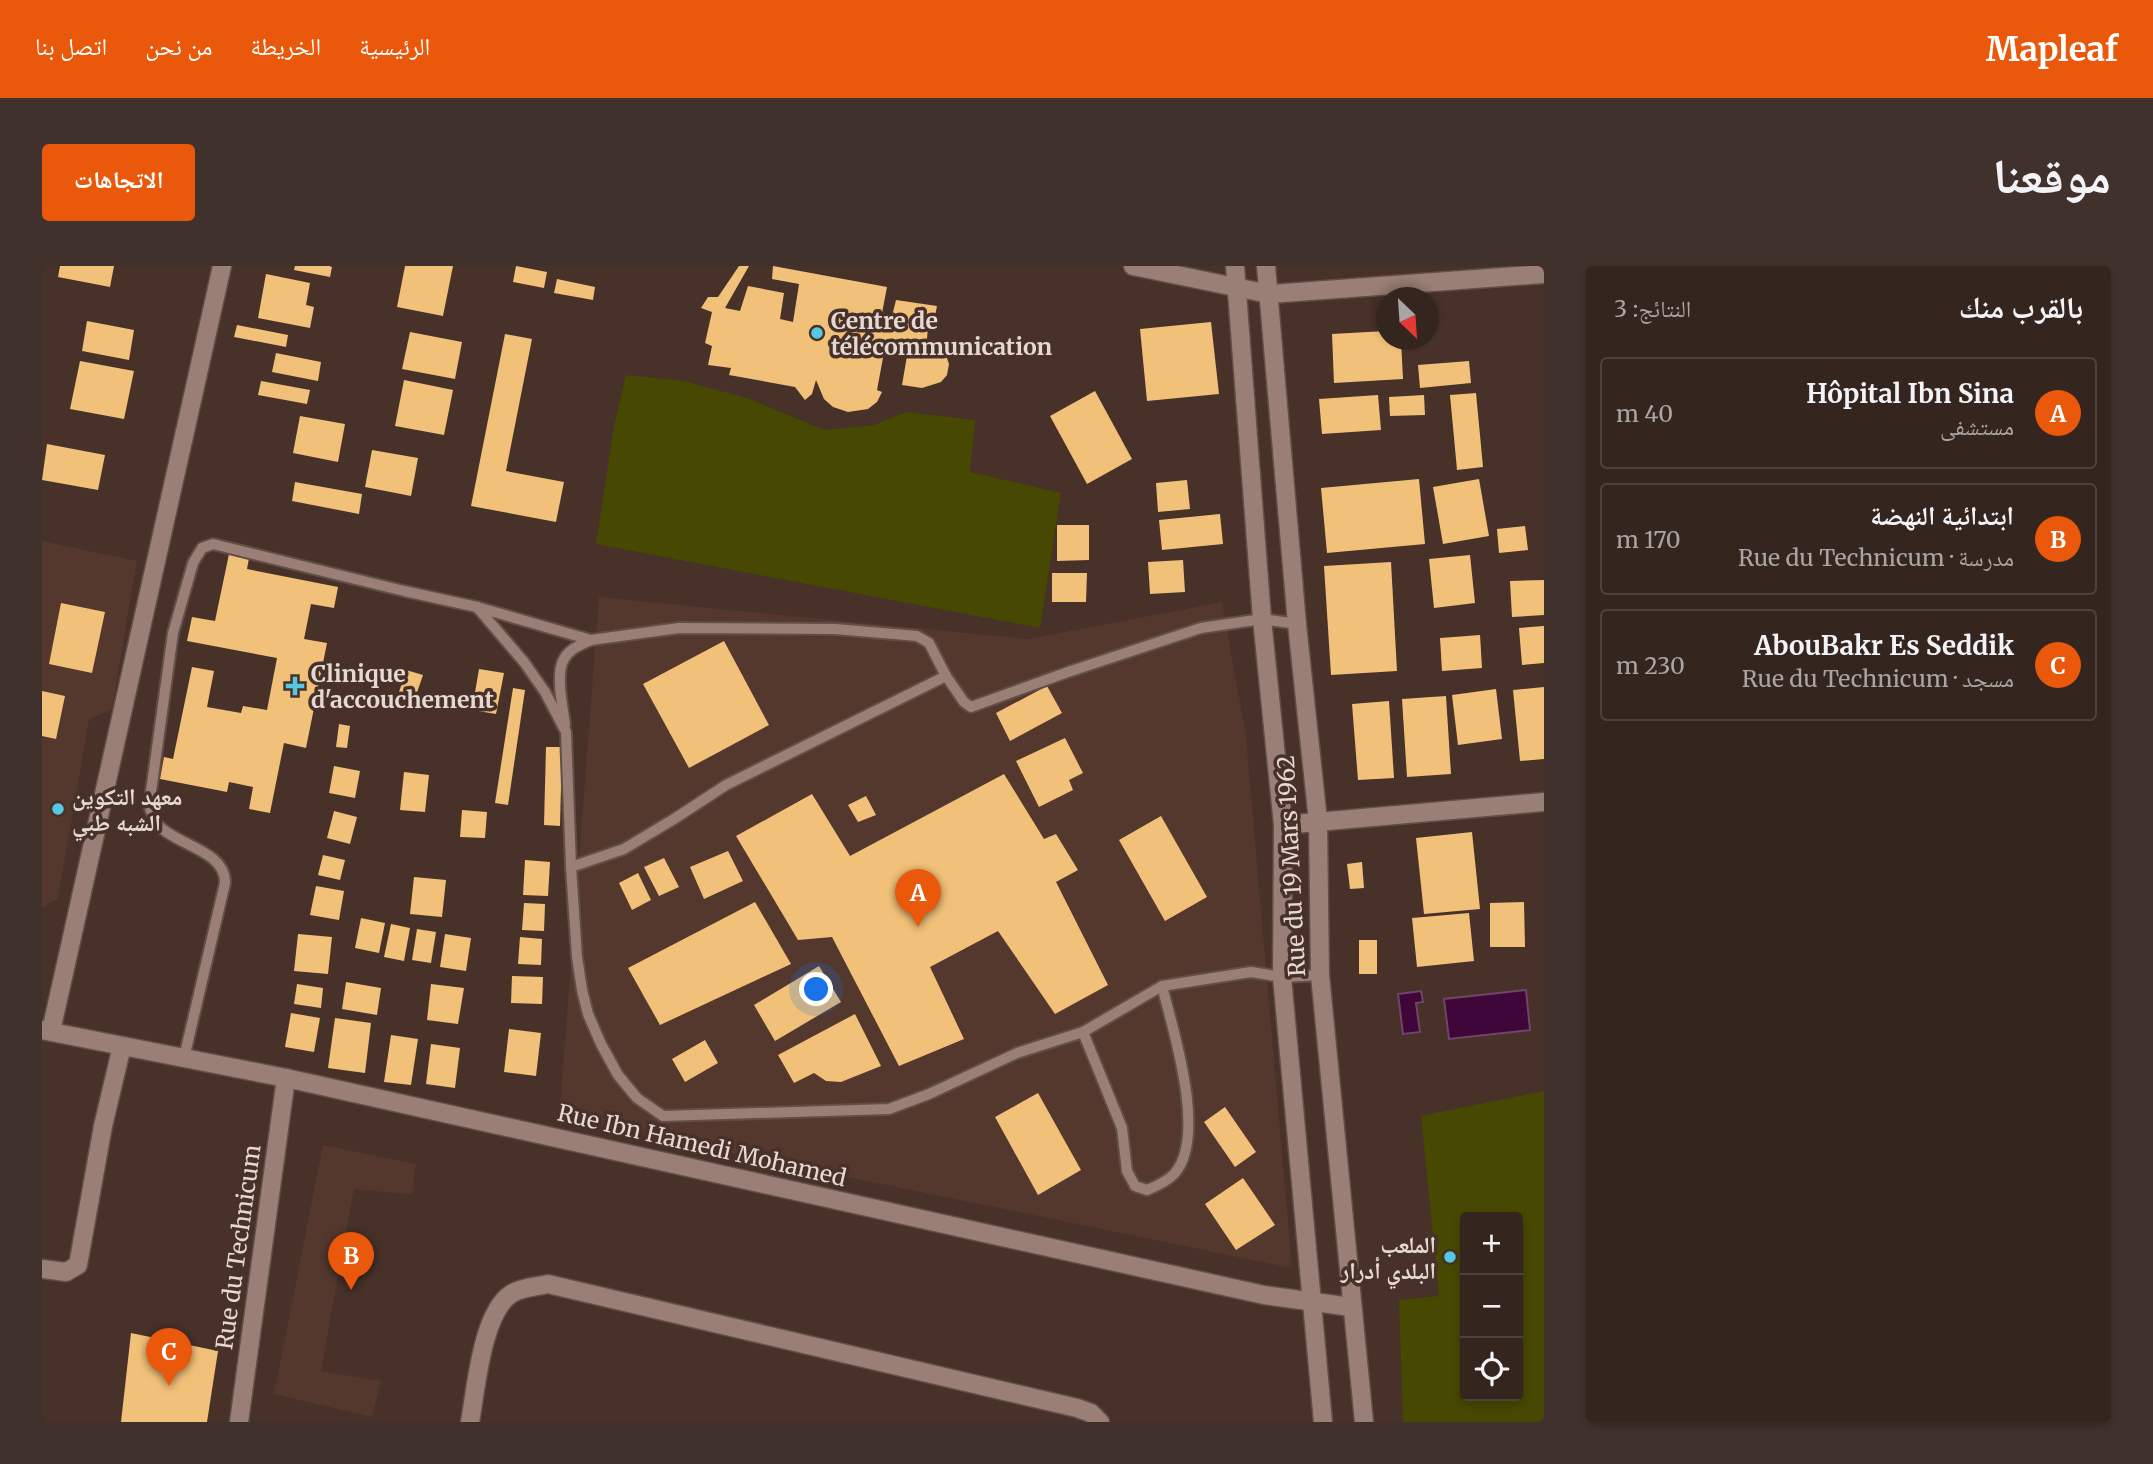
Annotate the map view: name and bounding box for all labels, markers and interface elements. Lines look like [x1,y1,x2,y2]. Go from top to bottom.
text: Mapleaf [1986,29,2118,70]
text: اتصل بنا [35,31,107,62]
text: من نحن [145,31,212,62]
text: الخريطة [250,31,321,62]
text: الرئيسية [359,31,430,62]
button: الاتجاهات [42,144,195,221]
text: موقعنا [1993,145,2111,206]
north arrow [1376,287,1439,350]
text: بالقرب منك [1959,288,2083,326]
text: النتائج: 3 [1614,294,1691,323]
place label: Centre de télécommunication [831,306,1053,361]
marker: Centre de télécommunication [809,325,825,341]
text: Hôpital Ibn Sina [1806,377,2014,410]
text: 40 m [1616,399,1673,428]
text: A [2050,399,2066,428]
text: مستشفى [1940,412,2014,441]
text: ابتدائية النهضة [1870,499,2014,532]
text: 170 m [1616,525,1681,554]
text: B [2050,525,2066,554]
text: مدرسة · Rue du Technicum [1738,543,2014,572]
text: AbouBakr Es Seddik [1754,629,2014,662]
text: 230 m [1616,651,1685,680]
text: C [2050,651,2066,680]
place label: Clinique d'accouchement [311,659,494,714]
text: مسجد · Rue du Technicum [1742,664,2014,693]
marker: Clinique d'accouchement [285,676,305,696]
street label: Rue du 19 Mars 1962 [1271,755,1311,977]
place label: معهد التكوين الشبه طبي [72,782,182,841]
marker: معهد التكوين الشبه طبي [50,801,66,817]
pin: A [895,869,941,927]
your location [799,972,833,1006]
street label: Rue Ibn Hamedi Mohamed [555,1098,849,1192]
street label: Rue du Technicum [209,1143,267,1351]
map controls [1460,1212,1523,1401]
button: + [1460,1212,1523,1275]
place label: الملعب البلدي أدرار [1339,1230,1436,1289]
pin: B [328,1232,374,1290]
marker: الملعب البلدي أدرار [1442,1249,1458,1265]
button: − [1460,1275,1523,1338]
pin: C [146,1328,192,1386]
button: locate [1460,1338,1523,1401]

